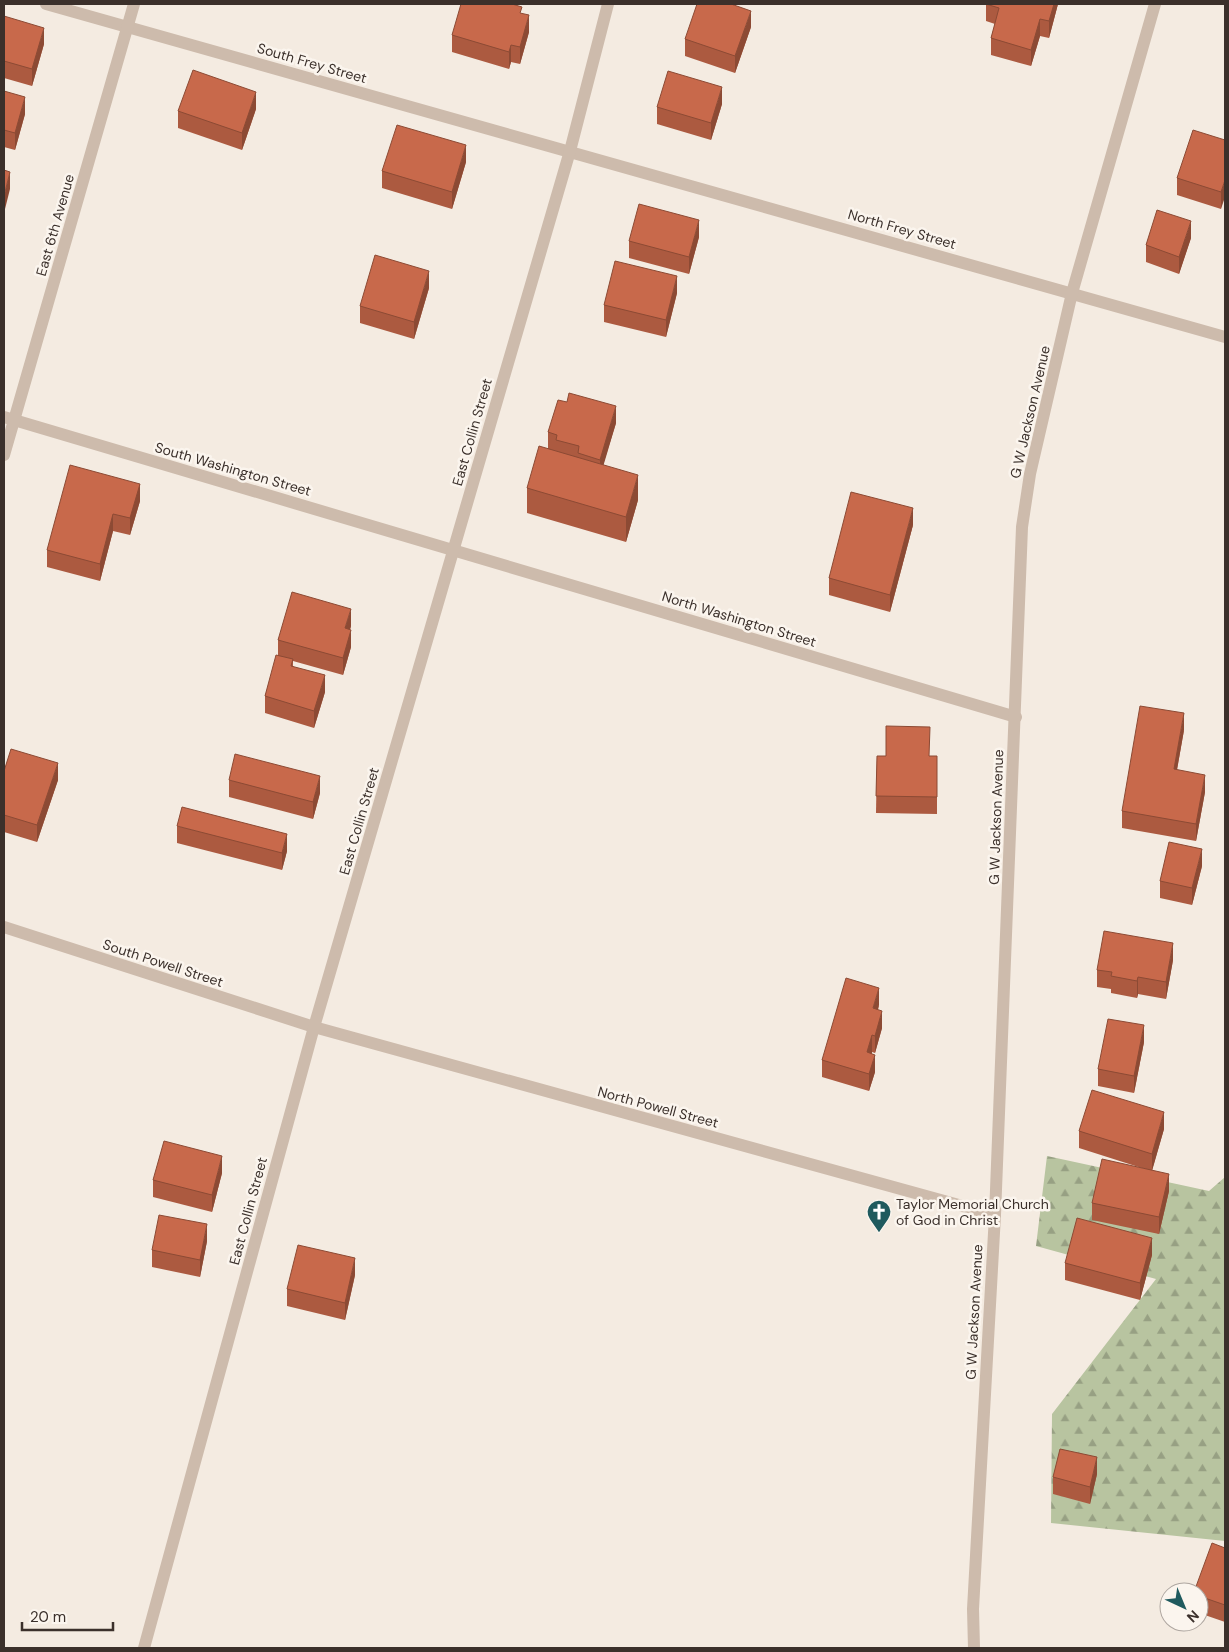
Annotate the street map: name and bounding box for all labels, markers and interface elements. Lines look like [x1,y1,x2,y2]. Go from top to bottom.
street label: South Frey Street [255,39,369,87]
street label: East 6th Avenue [32,172,78,278]
street label: North Frey Street [846,205,958,253]
street label: G W Jackson Avenue [1006,344,1054,480]
street label: East Collin Street [448,376,496,488]
street label: South Washington Street [153,438,313,500]
street label: North Washington Street [660,587,818,651]
street label: G W Jackson Avenue [985,749,1007,885]
street label: East Collin Street [335,765,383,877]
street label: South Powell Street [101,935,225,991]
street label: North Powell Street [596,1082,720,1132]
street label: East Collin Street [225,1155,271,1267]
place label: Taylor Memorial Church of God in Christ [896,1195,1049,1229]
church icon: Taylor Memorial Church of God in Christ [866,1199,892,1233]
street label: G W Jackson Avenue [961,1244,987,1380]
north arrow [1159,1582,1209,1632]
scale bar [22,1600,114,1632]
text: N [1183,1606,1203,1626]
text: 20 m [30,1607,66,1627]

